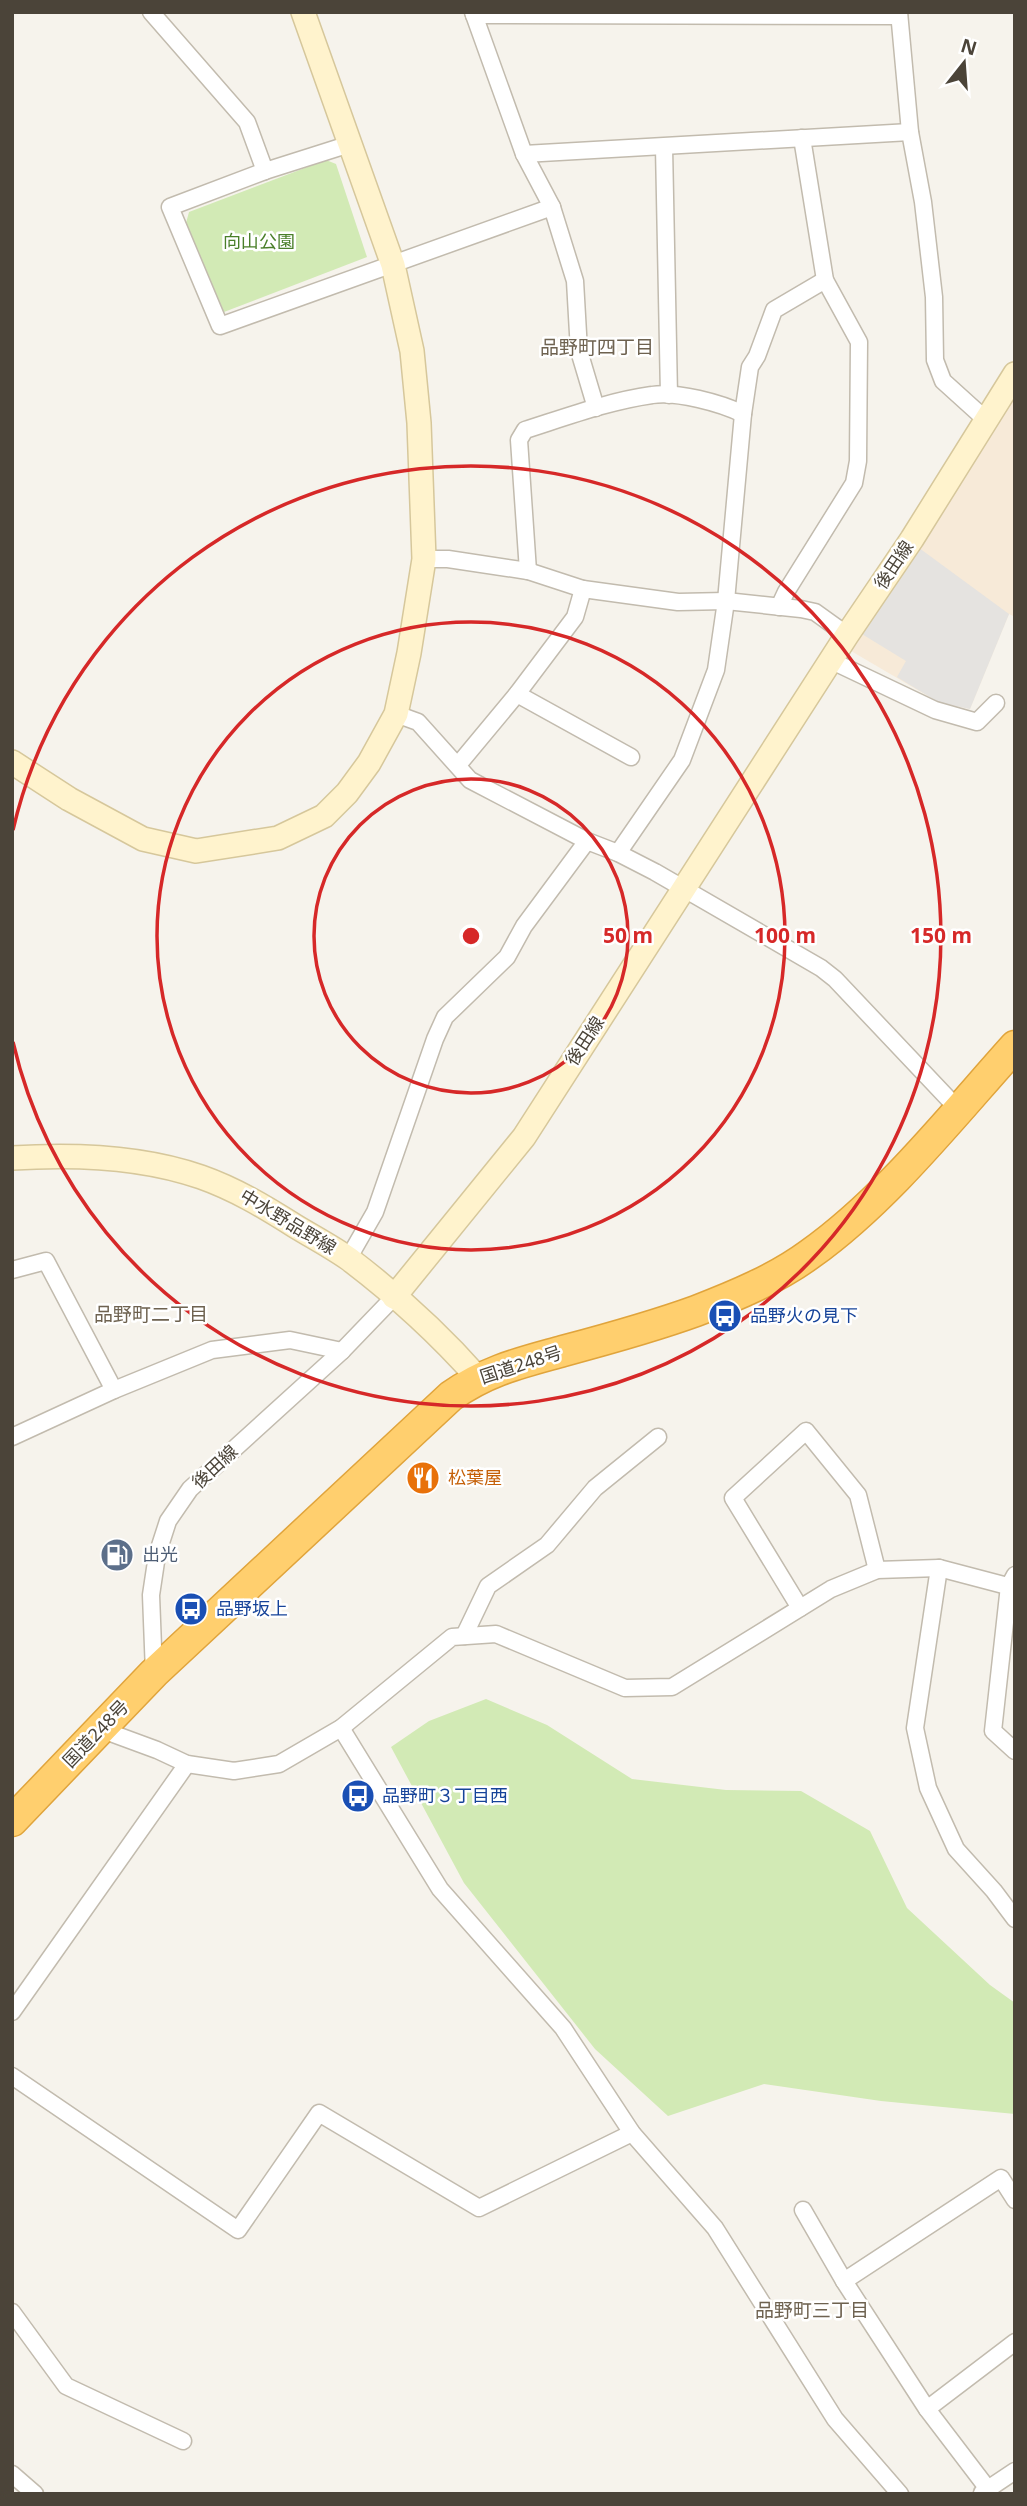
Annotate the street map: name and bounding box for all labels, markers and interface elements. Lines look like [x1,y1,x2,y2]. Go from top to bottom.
north arrow [929,28,999,98]
text: N [958,32,980,61]
park label: 向山公園 [223,229,295,253]
district label: 品野町四丁目 [540,334,654,360]
street label: 後田線 [868,535,918,594]
text: 50 m [603,921,653,949]
text: 100 m [754,921,816,949]
text: 150 m [910,921,972,949]
centre of rings [459,924,483,948]
street label: 後田線 [559,1011,609,1070]
street label: 中水野品野線 [236,1183,341,1259]
bus stop icon: 品野火の見下 [706,1297,744,1335]
district label: 品野町二丁目 [94,1301,208,1327]
place label: 品野火の見下 [750,1303,858,1327]
street label: 国道248号 [477,1340,565,1389]
street label: 後田線 [186,1439,242,1493]
restaurant icon: 松葉屋 [404,1459,442,1497]
place label: 松葉屋 [448,1465,502,1489]
fuel station icon: 出光 [98,1536,136,1574]
place label: 出光 [142,1542,178,1566]
bus stop icon: 品野坂上 [172,1590,210,1628]
place label: 品野坂上 [216,1596,288,1620]
street label: 国道248号 [57,1694,133,1772]
bus stop icon: 品野町３丁目西 [339,1777,377,1815]
place label: 品野町３丁目西 [382,1783,508,1807]
district label: 品野町三丁目 [755,2297,869,2323]

